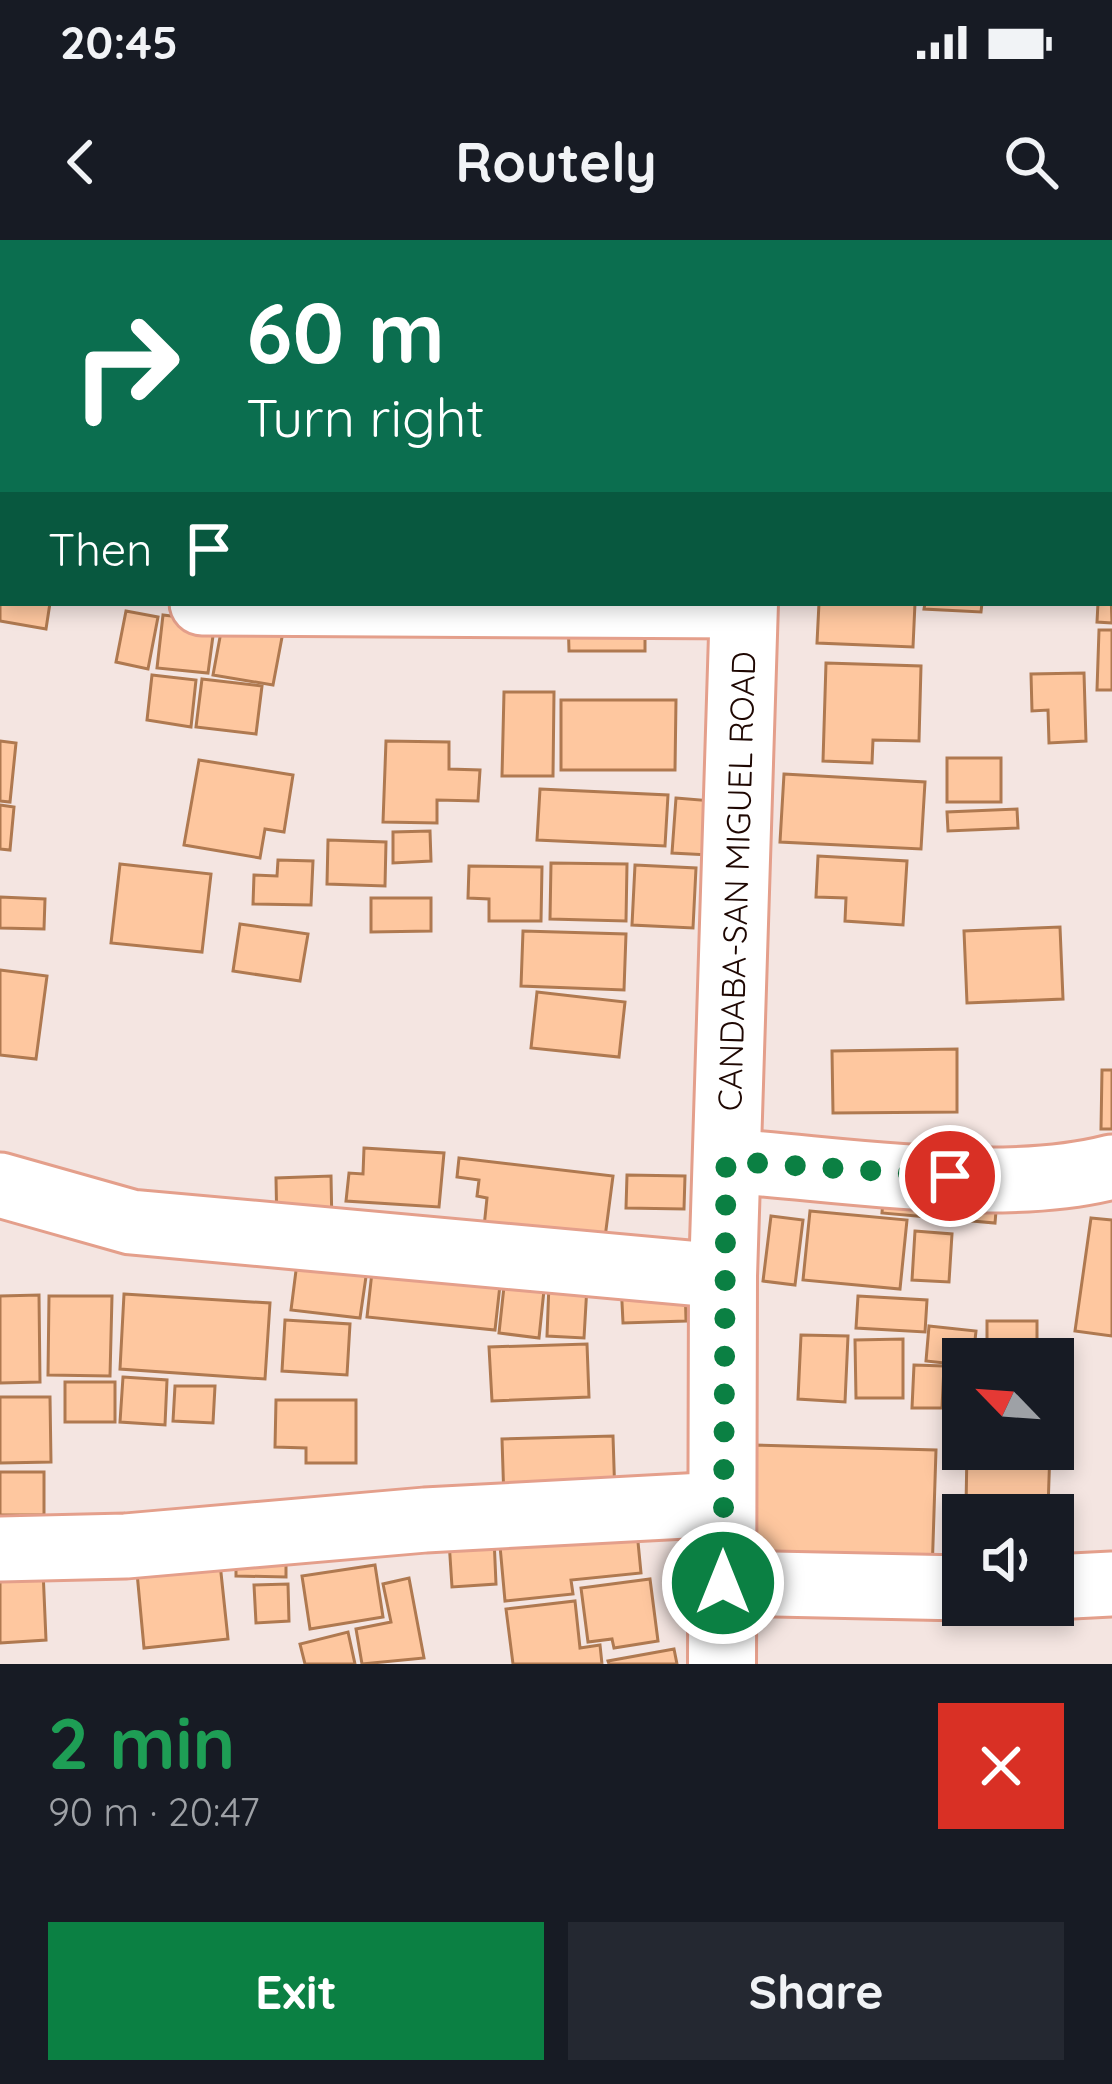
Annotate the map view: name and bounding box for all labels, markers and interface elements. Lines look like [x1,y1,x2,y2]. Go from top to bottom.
text: 20:45 [60,14,178,70]
text: Routely [455,128,657,196]
icon: back [48,129,114,195]
icon: search [998,129,1064,195]
text: 60 m [246,279,445,384]
icon: right [48,288,204,444]
text: Turn right [246,383,485,451]
icon: arrive [176,516,242,582]
text: Then [48,521,152,577]
street label: CANDABA-SAN MIGUEL ROAD [708,651,763,1112]
pin [899,1125,1001,1227]
icon: arrive [917,1143,983,1209]
north arrow [942,1338,1074,1470]
map controls [942,1338,1074,1626]
button: sound [942,1494,1074,1626]
position arrow [660,1520,786,1646]
text: 2 min [48,1697,235,1787]
button: close [938,1703,1064,1829]
text: 90 m · 20:47 [48,1787,260,1836]
button: Exit [48,1922,544,2060]
button: Share [568,1922,1064,2060]

